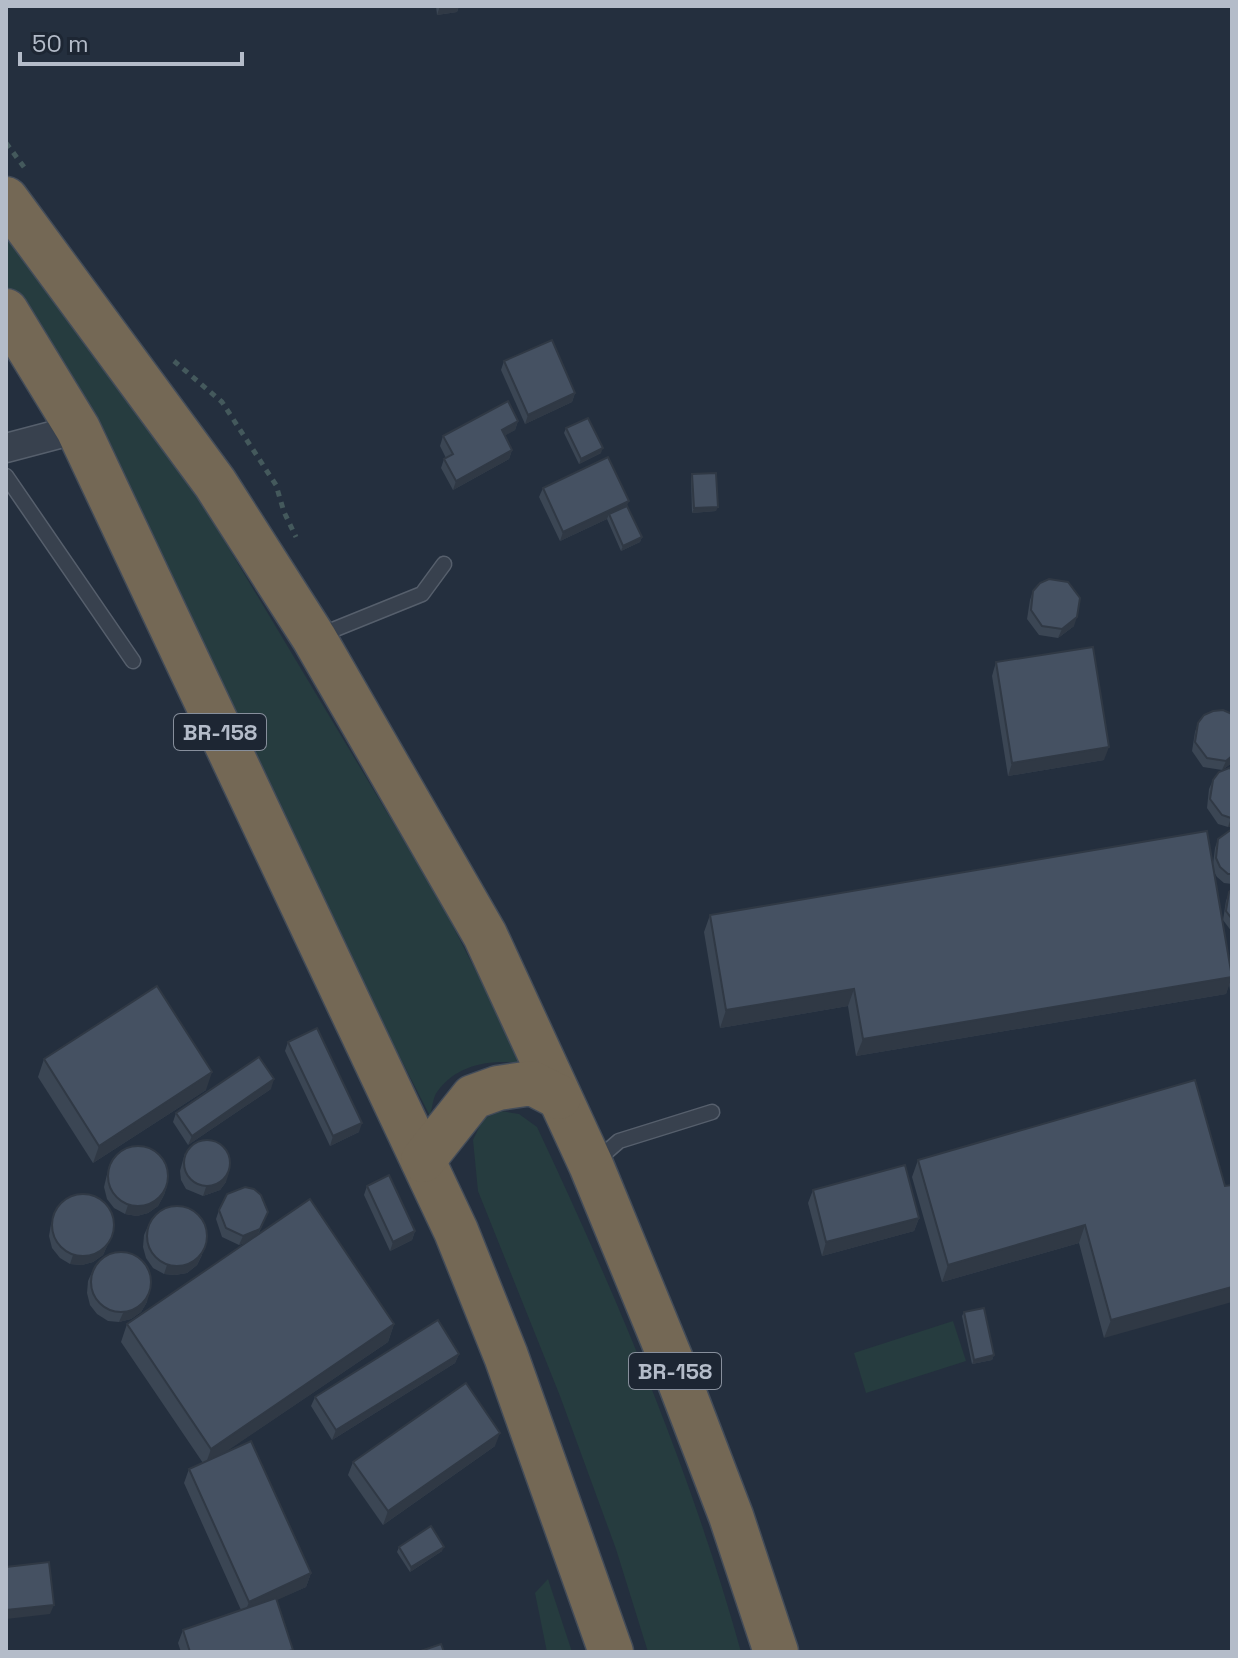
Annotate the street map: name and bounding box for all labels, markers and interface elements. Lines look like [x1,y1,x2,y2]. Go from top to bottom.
scale bar [20,16,242,66]
text: 50 m [32,28,89,59]
road number: BR-158 [174,714,266,750]
road number: BR-158 [629,1353,721,1389]

